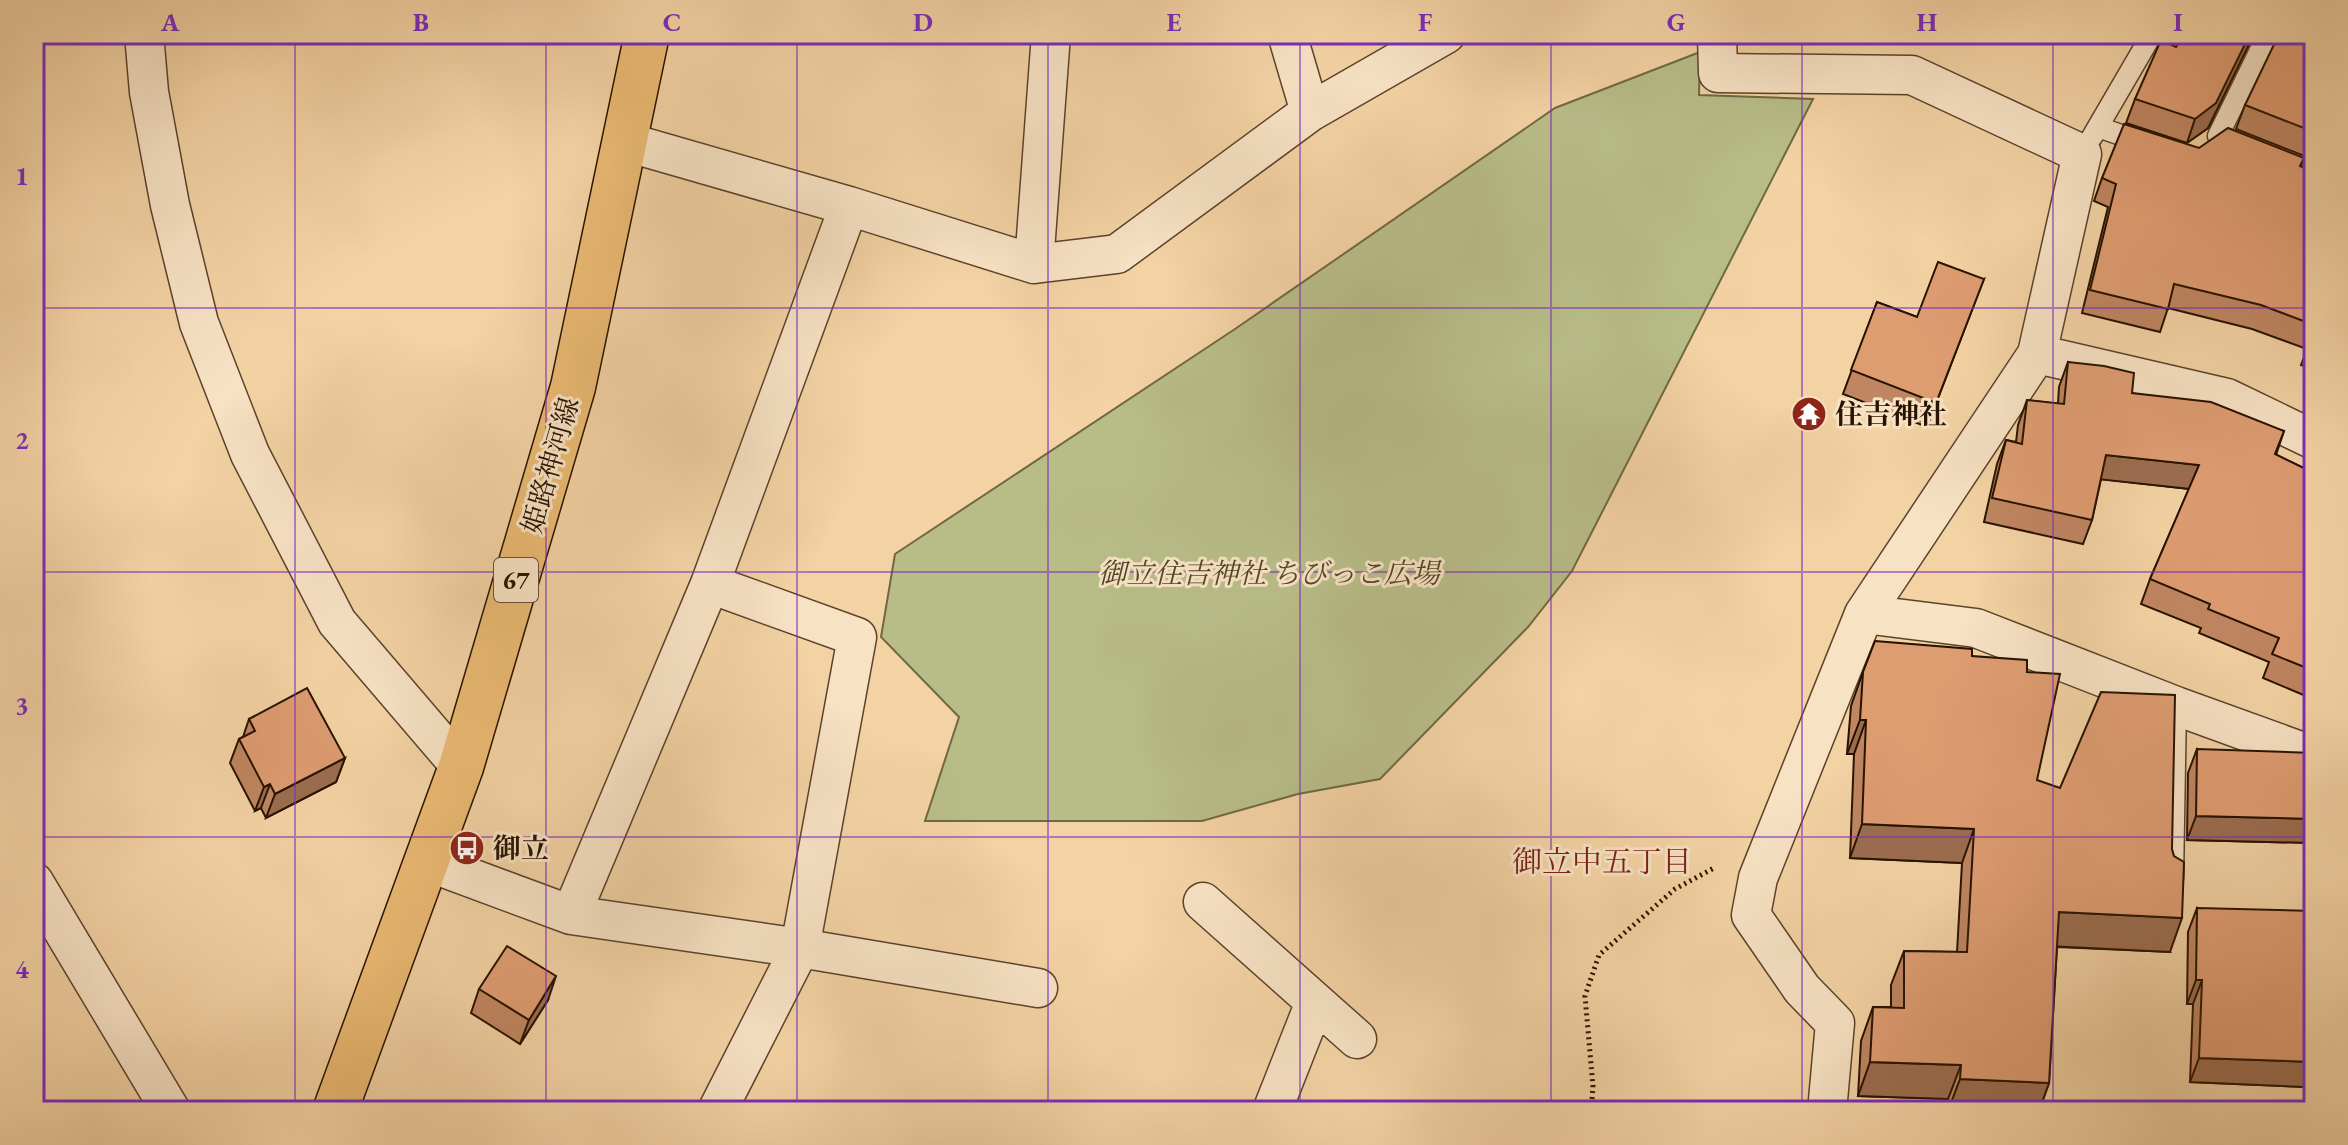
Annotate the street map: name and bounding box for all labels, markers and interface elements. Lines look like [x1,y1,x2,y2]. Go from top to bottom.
text: A [160,5,180,39]
text: B [413,5,429,39]
text: C [663,5,681,39]
text: D [913,5,933,39]
text: E [1167,5,1182,39]
text: F [1418,5,1432,39]
text: G [1667,5,1686,39]
text: H [1917,5,1938,39]
text: I [2173,5,2183,39]
text: 1 [15,159,29,193]
street label: 姫路神河線 [513,393,587,537]
temple icon: 住吉神社 [1790,395,1828,433]
place label: 住吉神社 [1835,396,1947,432]
text: 2 [15,423,29,457]
park label: 御立住吉神社 ちびっこ広場 [1098,555,1443,591]
road number: 67 [494,558,538,602]
text: 3 [15,688,29,722]
bus stop icon: 御立 [448,829,486,867]
place label: 御立 [493,830,549,866]
district label: 御立中五丁目 [1512,842,1692,881]
text: 4 [15,952,29,986]

